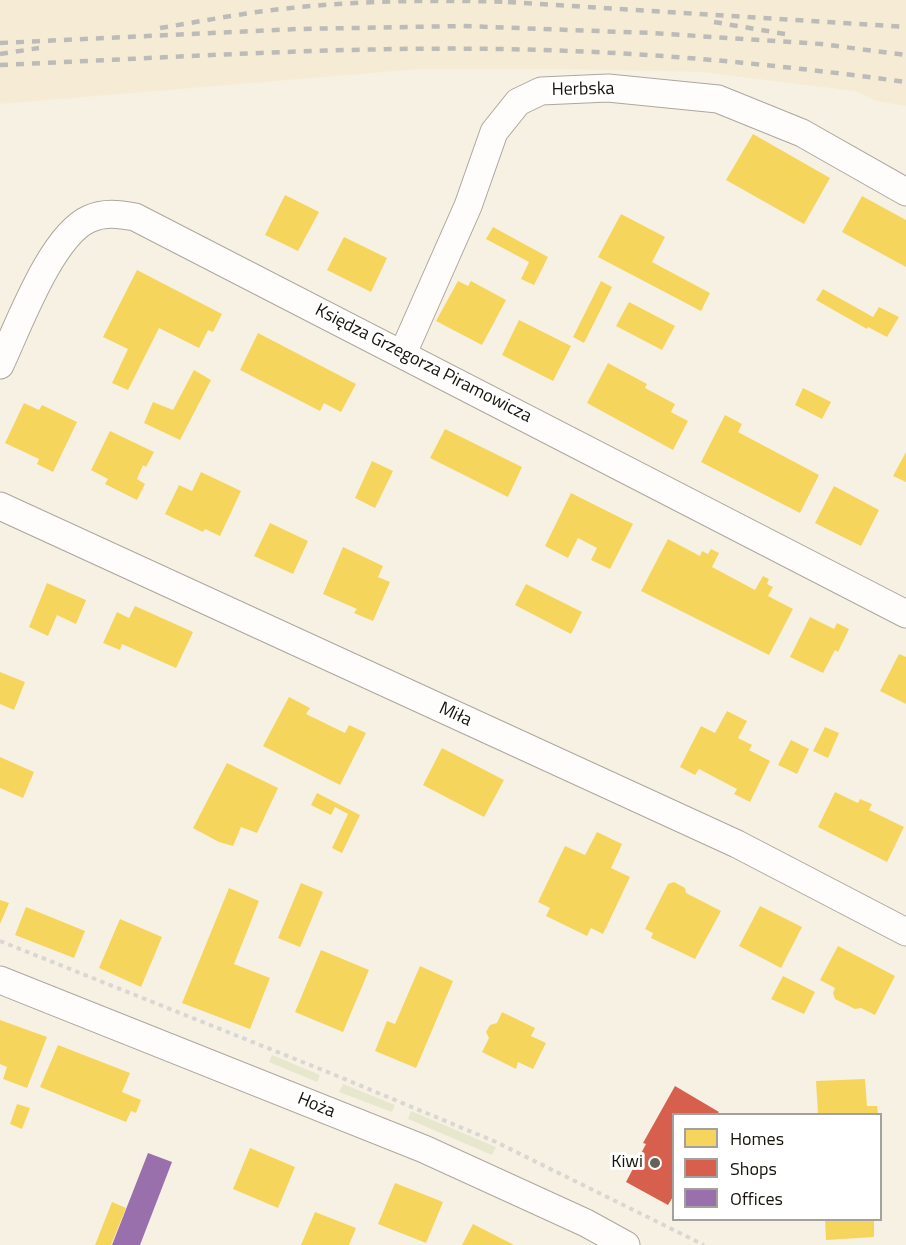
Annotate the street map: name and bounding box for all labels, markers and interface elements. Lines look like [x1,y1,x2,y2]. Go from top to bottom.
street label: Herbska [551,79,615,101]
street label: Księdza Grzegorza Piramowicza [311,300,535,428]
street label: Miła [435,698,475,732]
street label: Hoża [294,1089,338,1123]
legend [672,1113,882,1221]
text: Homes [730,1125,784,1152]
place label: Kiwi [611,1152,643,1174]
text: Shops [730,1155,777,1182]
marker: Kiwi [648,1156,662,1170]
text: Offices [730,1185,783,1212]

